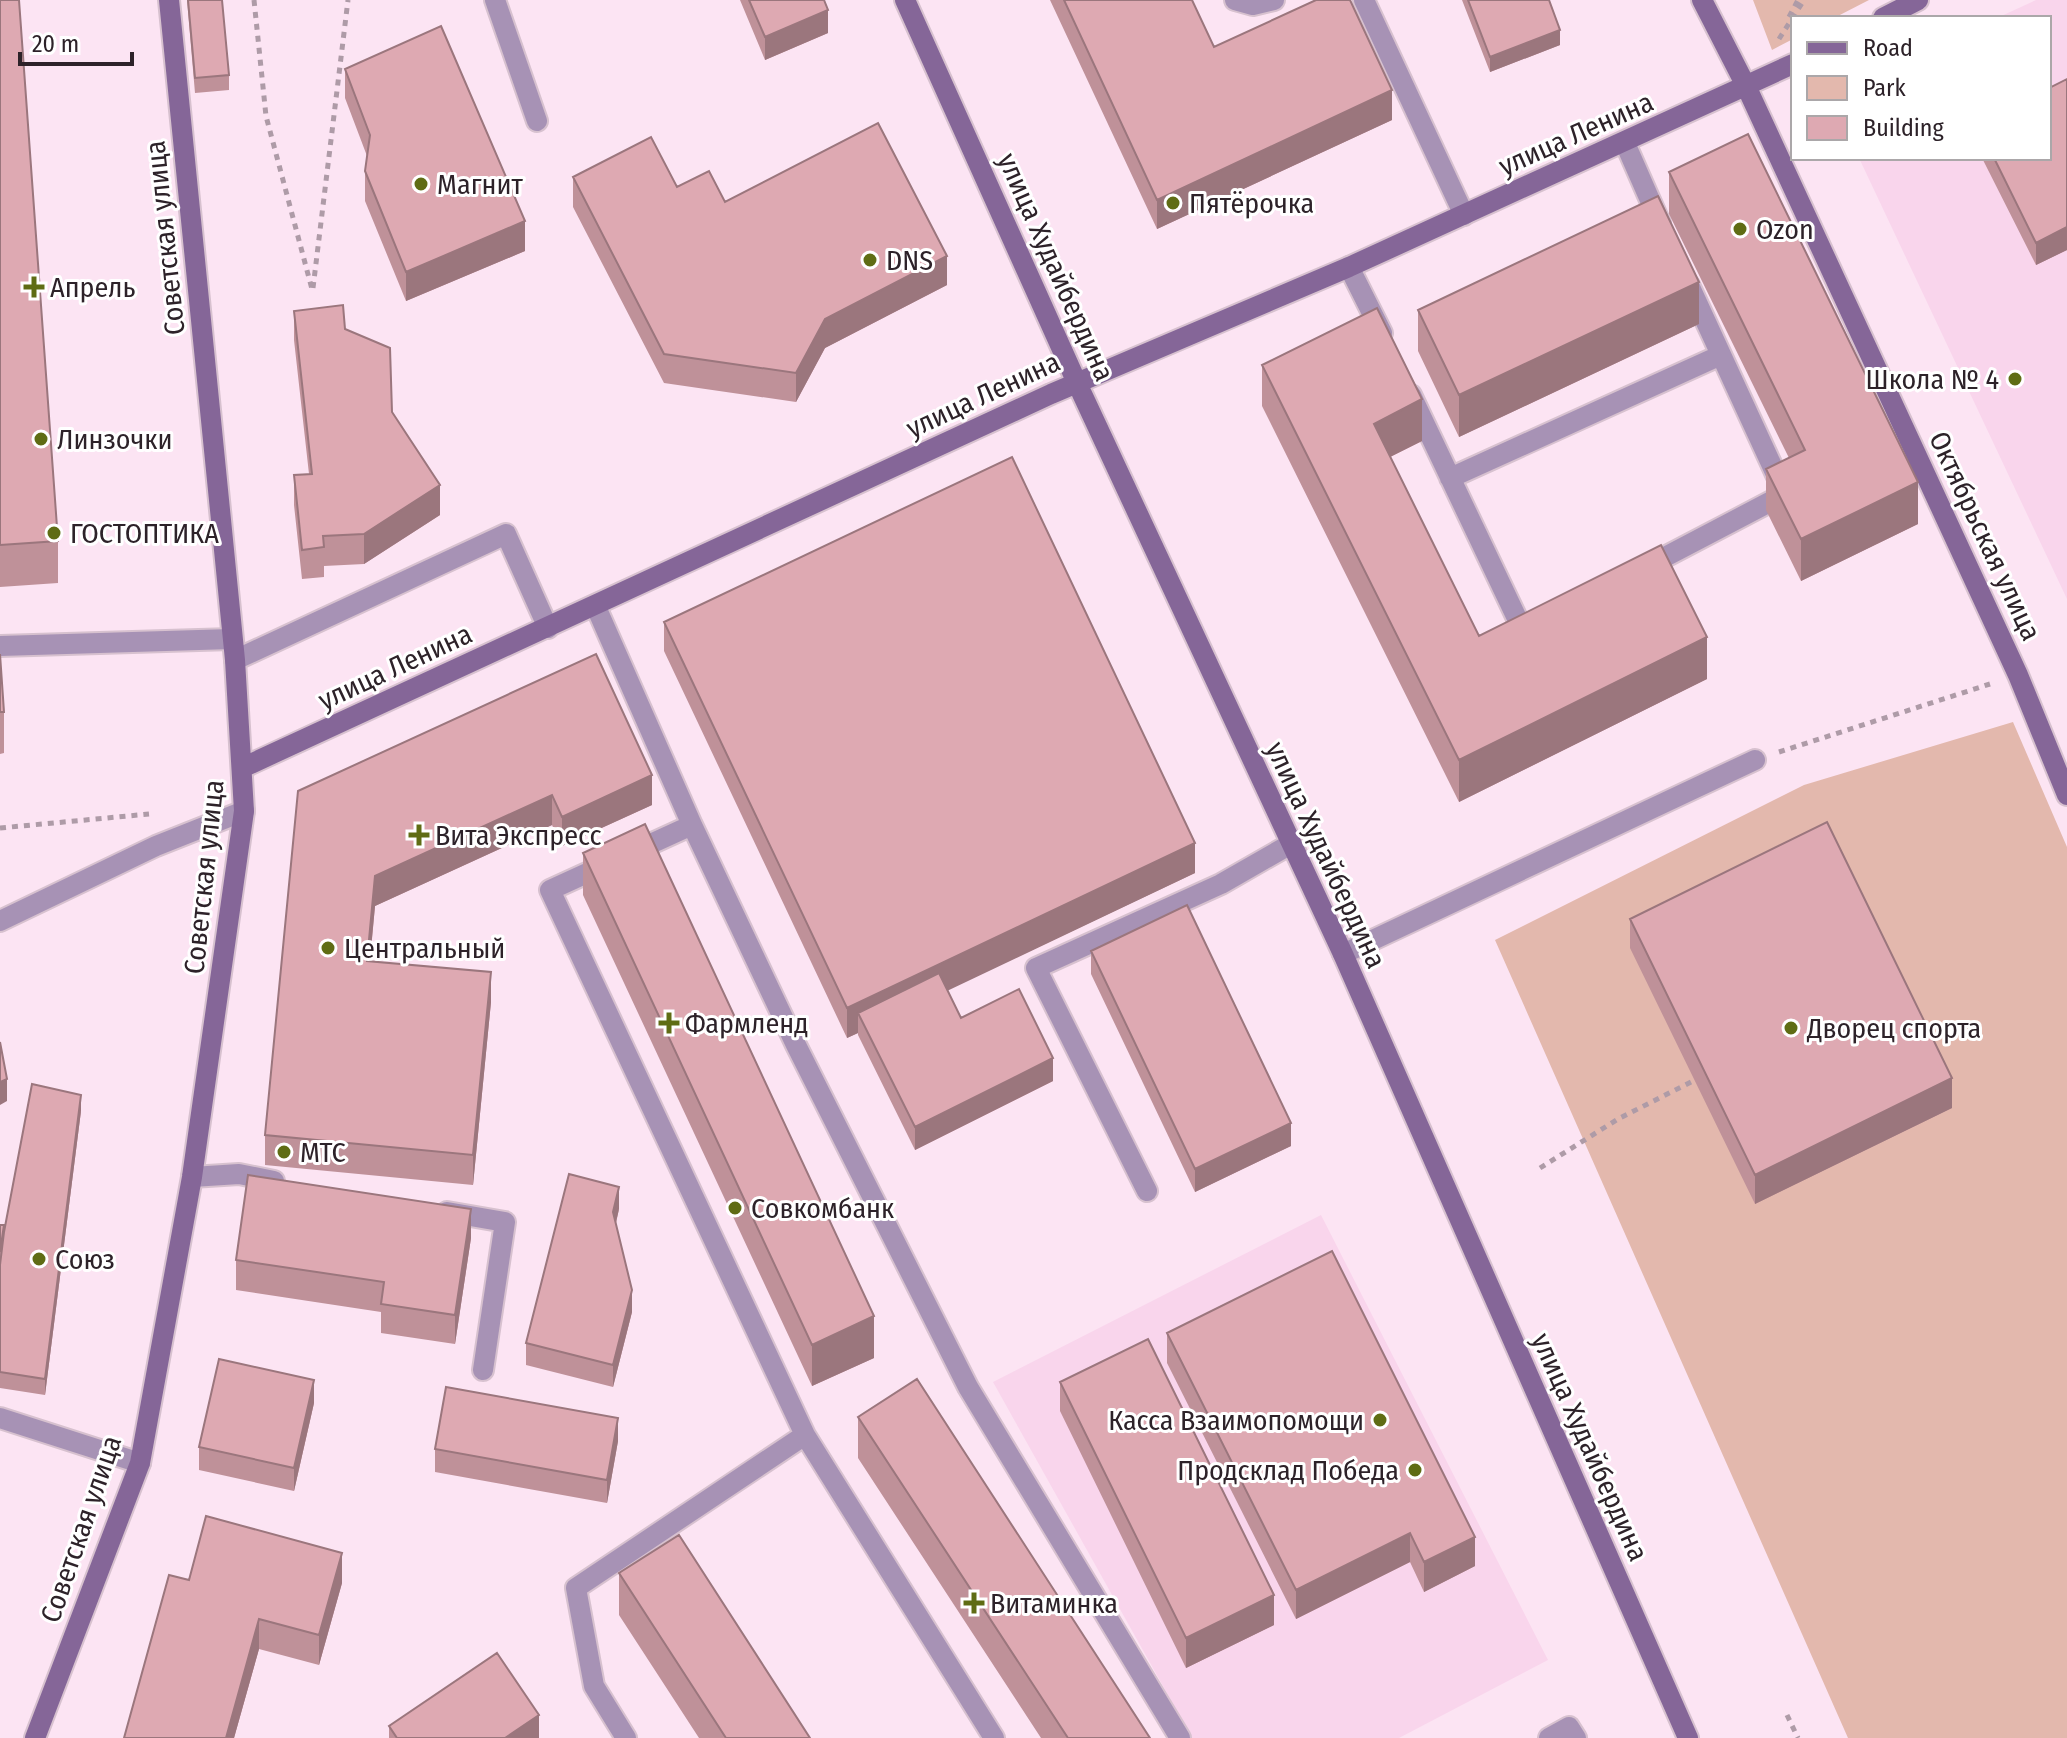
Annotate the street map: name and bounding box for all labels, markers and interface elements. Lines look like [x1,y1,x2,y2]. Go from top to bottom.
scale bar [20,16,132,66]
legend [1791,16,2051,160]
text: 20 m [32,30,79,58]
text: Road [1863,34,1913,62]
text: Park [1863,74,1906,102]
street label: улица Ленина [1494,85,1658,183]
text: Building [1863,114,1945,142]
street label: Советская улица [138,139,192,337]
street label: улица Худайбердина [991,148,1121,386]
place label: Магнит [437,168,523,201]
marker: Магнит [412,175,430,193]
place label: Пятёрочка [1189,187,1314,220]
marker: Пятёрочка [1164,194,1182,212]
place label: Ozon [1756,213,1814,246]
marker: Ozon [1731,220,1749,238]
place label: DNS [886,244,933,277]
marker: DNS [861,251,879,269]
place label: Апрель [50,271,135,304]
marker: Апрель [25,278,43,296]
street label: улица Ленина [901,345,1065,445]
place label: Школа № 4 [1866,363,1999,396]
marker: Школа № 4 [2006,370,2024,388]
place label: Линзочки [57,423,172,456]
street label: Октябрьская улица [1922,426,2048,646]
marker: Линзочки [32,430,50,448]
place label: ГОСТОПТИКА [70,517,219,550]
marker: ГОСТОПТИКА [45,524,63,542]
street label: улица Ленина [313,617,477,717]
street label: улица Худайбердина [1259,737,1393,973]
street label: Советская улица [177,778,231,976]
place label: Вита Экспресс [435,819,601,852]
marker: Вита Экспресс [410,826,428,844]
place label: Центральный [344,932,505,965]
marker: Центральный [319,939,337,957]
place label: Фармленд [685,1007,808,1040]
place label: Дворец спорта [1806,1012,1981,1045]
marker: Фармленд [660,1014,678,1032]
marker: Дворец спорта [1782,1019,1800,1037]
place label: МТС [300,1136,346,1169]
marker: МТС [275,1143,293,1161]
place label: Совкомбанк [751,1192,894,1225]
marker: Совкомбанк [726,1199,744,1217]
place label: Союз [55,1243,115,1276]
marker: Союз [30,1250,48,1268]
street label: улица Худайбердина [1525,1328,1655,1566]
place label: Касса Взаимопомощи [1108,1404,1364,1437]
marker: Касса Взаимопомощи [1371,1411,1389,1429]
street label: Советская улица [34,1431,128,1627]
place label: Продсклад Победа [1177,1454,1399,1487]
marker: Продсклад Победа [1406,1461,1424,1479]
place label: Витаминка [990,1587,1118,1620]
marker: Витаминка [965,1594,983,1612]

